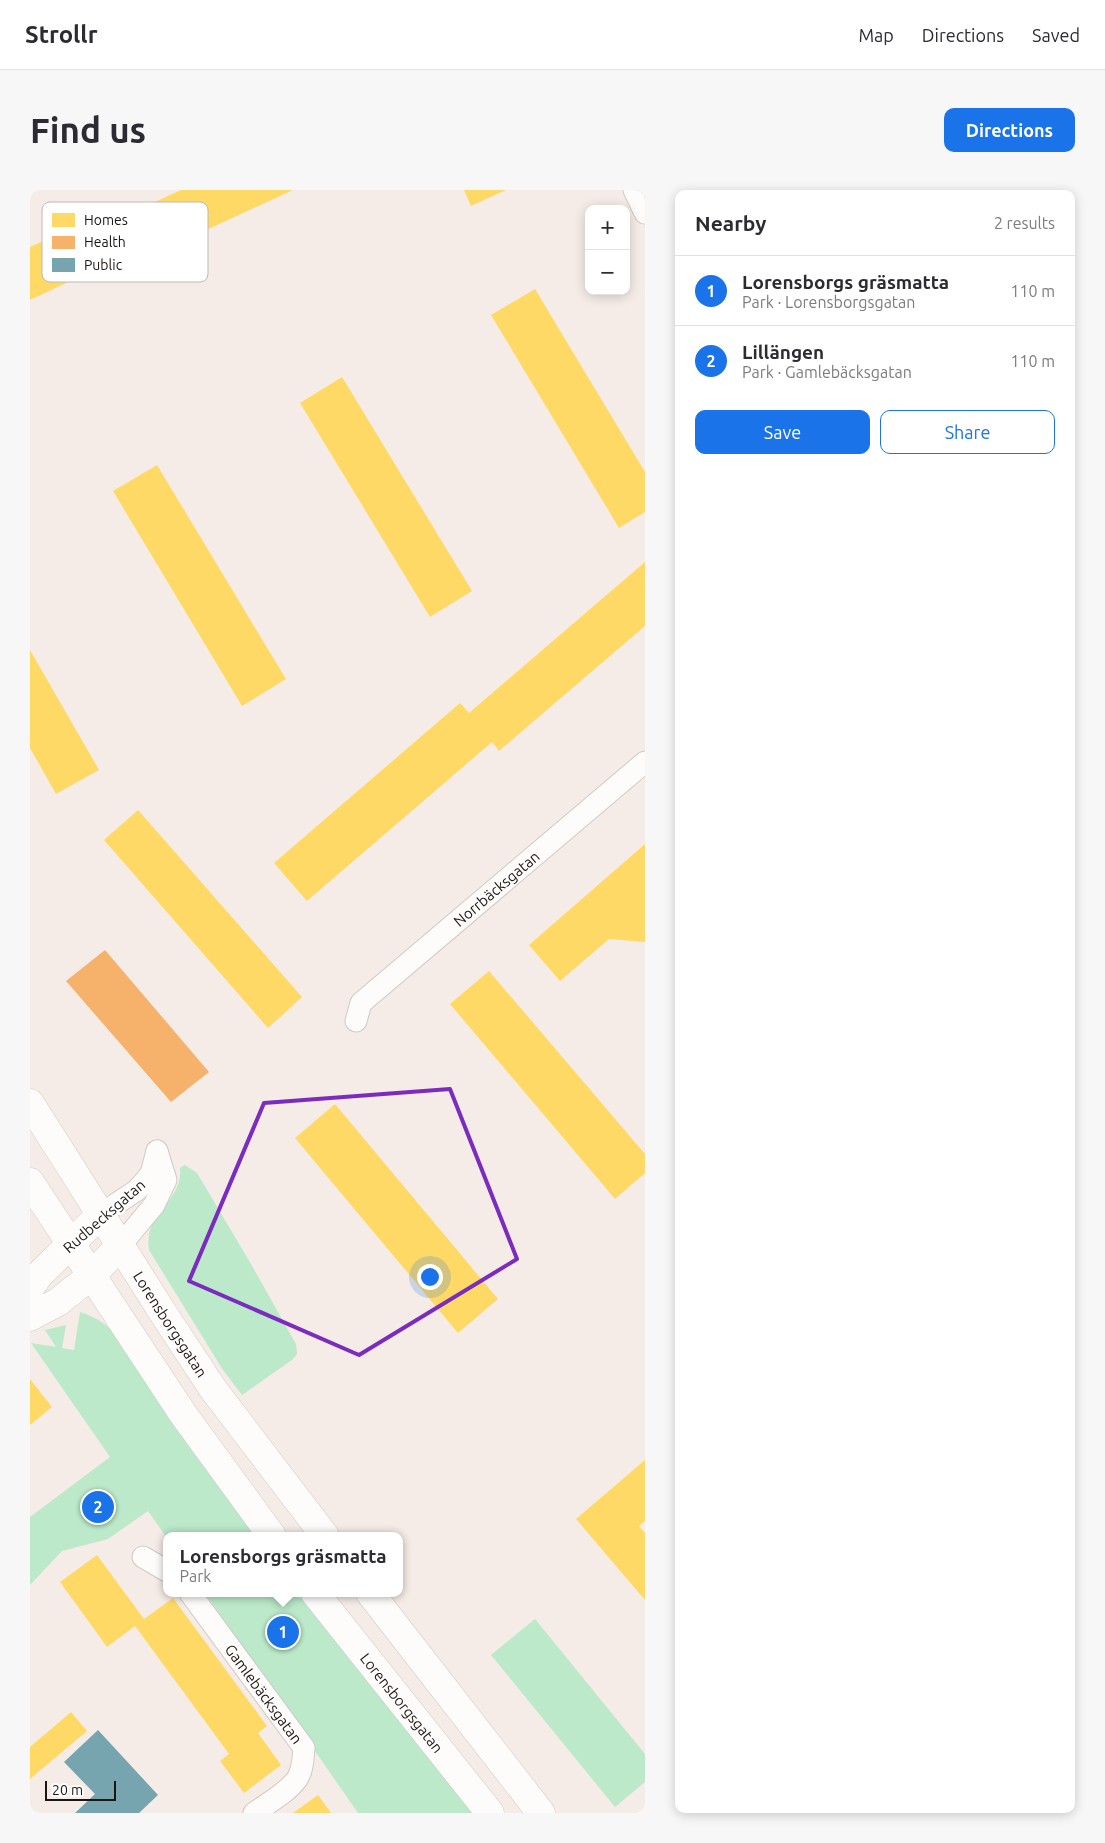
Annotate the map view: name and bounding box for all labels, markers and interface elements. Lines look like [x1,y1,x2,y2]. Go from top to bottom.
text: Strollr [25,21,98,48]
text: Map [858,25,894,45]
text: Directions [922,25,1004,45]
text: Saved [1032,25,1080,45]
button: Directions [944,108,1075,152]
text: Find us [30,110,146,150]
legend [42,202,208,282]
map controls [585,205,630,295]
button: + [585,205,630,250]
text: Nearby [695,211,766,235]
text: Homes [84,212,128,228]
text: 2 results [994,214,1055,232]
text: Health [84,234,126,250]
button: − [585,250,630,295]
text: Public [84,257,123,273]
text: Lorensborgs gräsmatta [742,271,949,293]
text: 1 [706,282,716,300]
text: 110 m [1010,282,1055,300]
text: Park · Lorensborgsgatan [742,293,915,311]
text: Lillängen [742,341,824,363]
text: 2 [706,352,716,370]
text: 110 m [1010,352,1055,370]
text: Park · Gamlebäcksgatan [742,363,912,381]
button: Save [695,410,870,454]
button: Share [880,410,1055,454]
street label: Norrbäcksgatan [450,847,542,929]
street label: Rudbecksgatan [59,1176,149,1256]
your location [417,1264,443,1290]
street label: Lorensborgsgatan [130,1268,211,1380]
pin: 2 [82,1488,114,1526]
popup [163,1532,403,1597]
text: Lorensborgs gräsmatta [180,1545,386,1567]
text: Park [180,1567,211,1585]
pin: 1 [267,1613,299,1651]
street label: Gamlebäcksgatan [222,1641,306,1747]
street label: Lorensborgsgatan [357,1649,447,1756]
scale bar [45,1778,116,1801]
text: 20 m [52,1782,83,1798]

